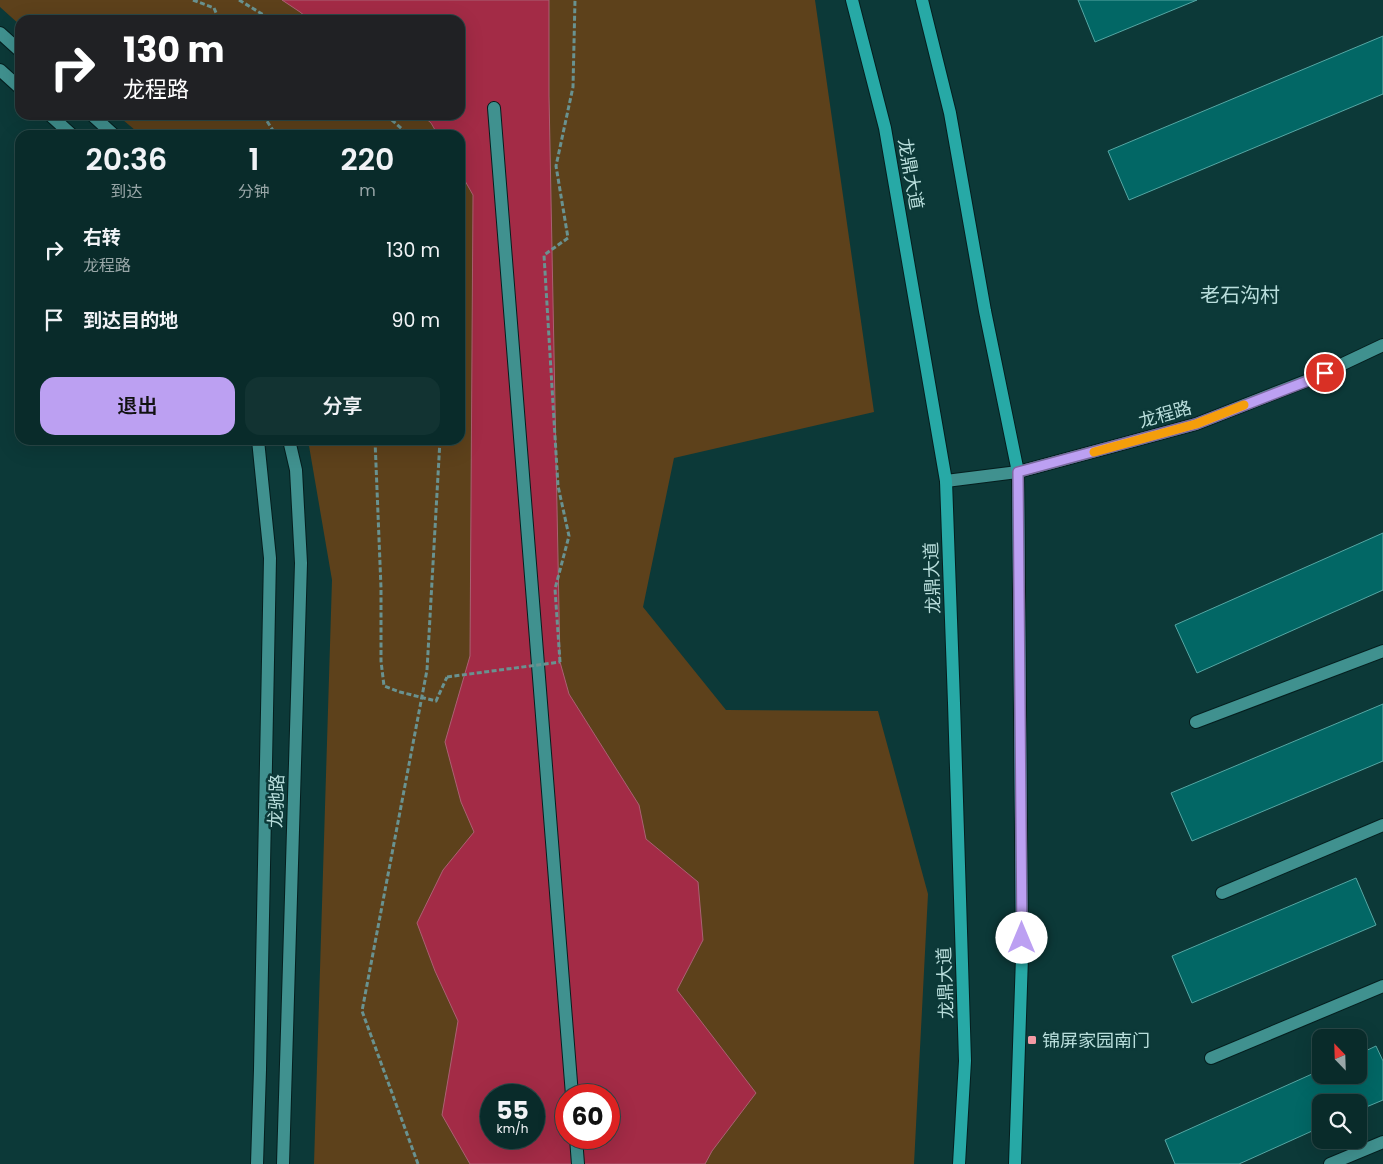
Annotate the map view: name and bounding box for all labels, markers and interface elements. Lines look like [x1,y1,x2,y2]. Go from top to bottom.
text: 130 m [123,25,225,74]
icon: right [40,35,105,100]
text: 龙程路 [123,74,189,105]
street label: 龙鼎大道 [892,136,930,212]
text: 20:36 [86,138,167,181]
text: 1 [248,138,259,181]
text: 220 [341,138,394,181]
text: m [359,179,376,202]
text: 到达 [110,180,142,203]
text: 分钟 [238,180,270,203]
text: 右转 [83,224,121,251]
icon: right [40,236,68,264]
text: 130 m [386,237,440,264]
text: 龙程路 [83,254,131,277]
district label: 老石沟村 [1200,281,1280,309]
icon: arrive [40,306,68,334]
text: 到达目的地 [83,307,178,334]
text: 90 m [391,307,440,334]
pin [1304,352,1346,394]
icon: arrive [1311,359,1339,387]
button: 退出 [40,377,235,435]
button: 分享 [245,377,440,435]
street label: 龙程路 [1136,395,1194,433]
street label: 龙鼎大道 [918,542,946,614]
street label: 龙驰路 [263,774,289,828]
position arrow [995,911,1047,963]
street label: 龙鼎大道 [931,947,959,1019]
place label: 锦屏家园南门 [1042,1028,1150,1053]
north arrow [1312,1029,1368,1084]
map controls [1312,1029,1367,1149]
marker: 锦屏家园南门 [1026,1034,1038,1046]
speed limit sign: 60 [555,1084,620,1149]
text: 55 [496,1093,529,1128]
button: search [1312,1094,1367,1149]
text: km/h [497,1120,528,1137]

